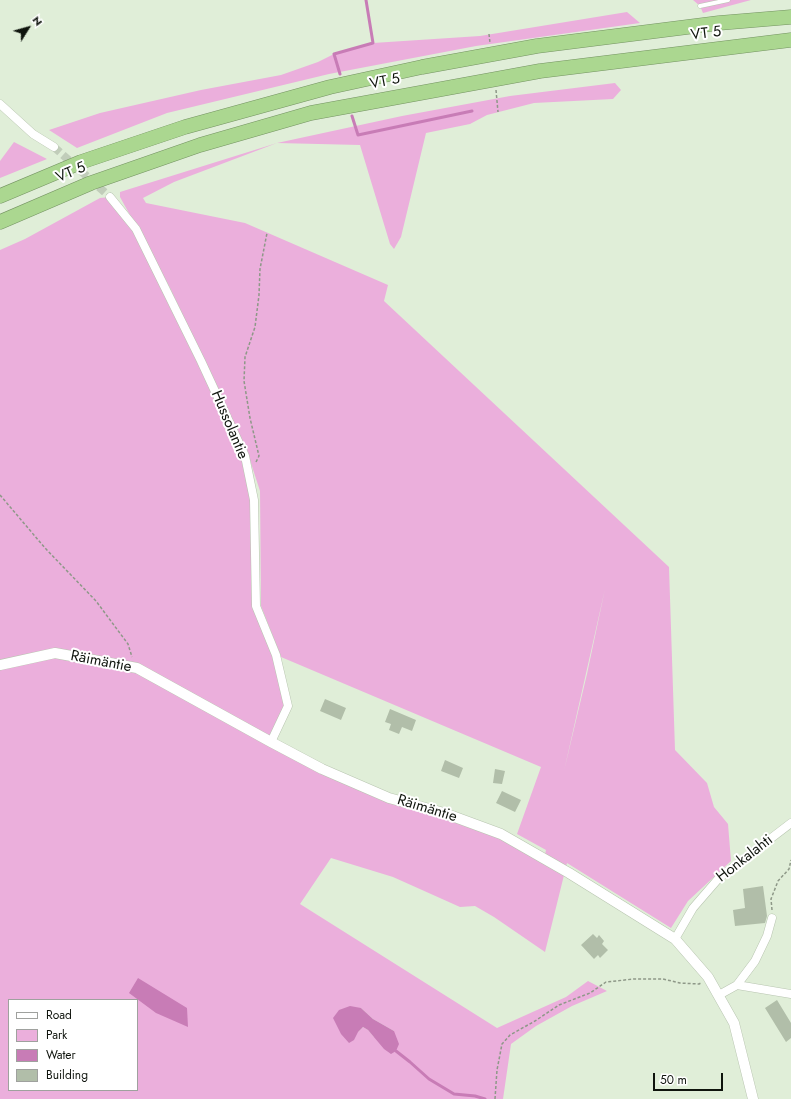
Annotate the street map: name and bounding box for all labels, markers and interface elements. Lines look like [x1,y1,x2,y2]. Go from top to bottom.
north arrow [8,8,48,48]
text: N [29,12,47,29]
street label: VT 5 [690,23,722,45]
street label: VT 5 [368,70,402,94]
street label: VT 5 [53,159,89,187]
street label: Hussolantie [207,388,251,462]
street label: Räimäntie [69,647,133,677]
street label: Räimäntie [395,791,459,827]
street label: Honkalahti [713,831,777,887]
legend [8,999,138,1091]
text: Road [46,1006,72,1024]
text: Park [46,1026,67,1044]
text: Water [46,1046,76,1064]
scale bar [655,1065,725,1091]
text: Building [46,1066,88,1084]
text: 50 m [660,1071,687,1089]

